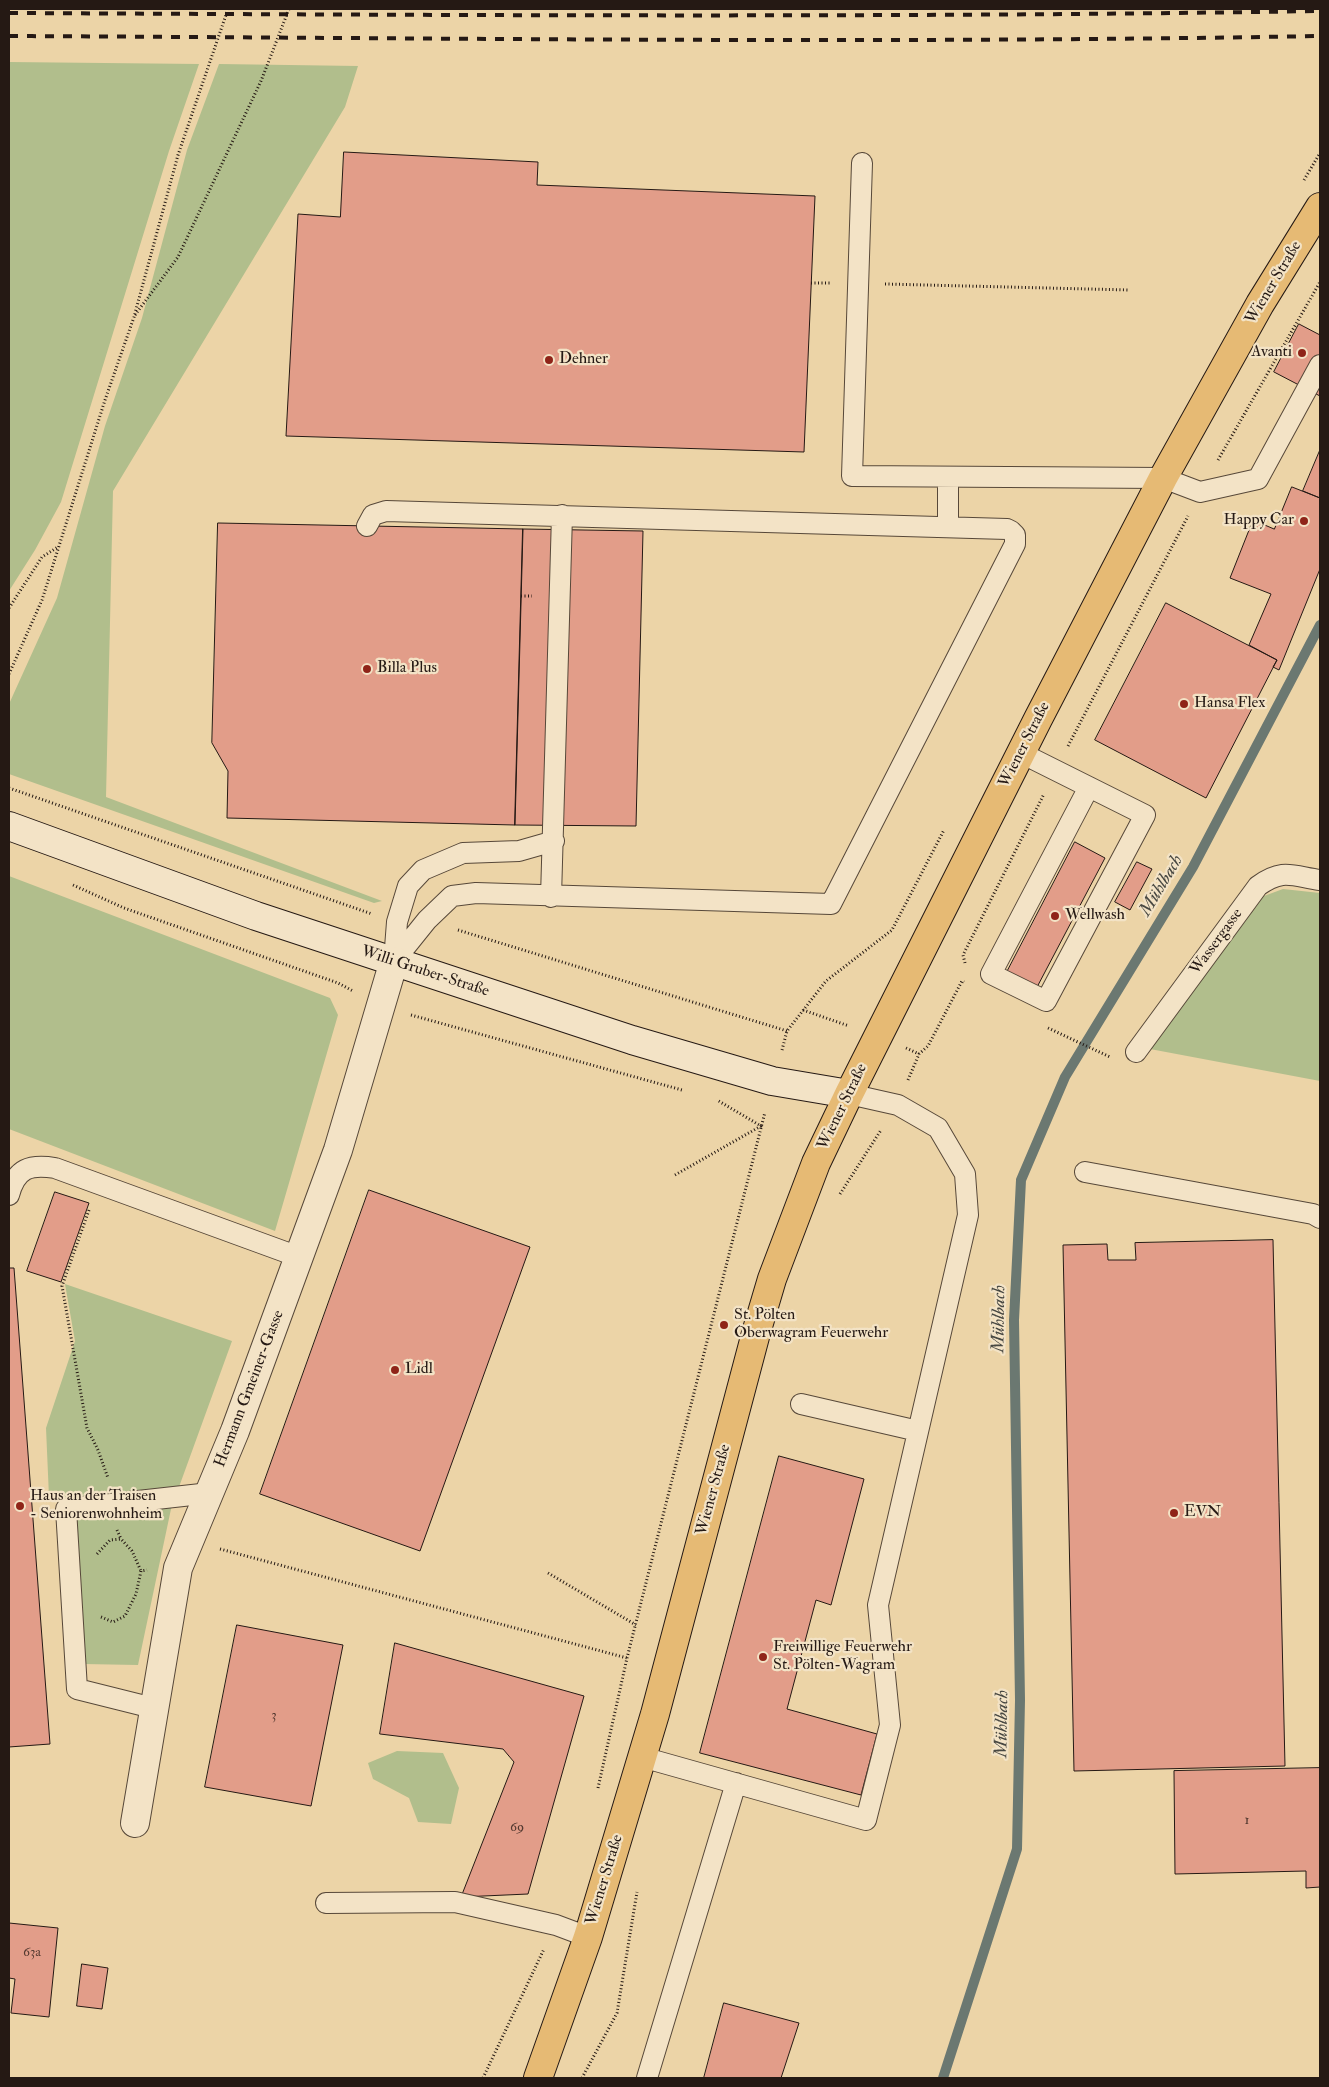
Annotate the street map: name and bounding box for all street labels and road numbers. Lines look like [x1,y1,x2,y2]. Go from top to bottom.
street label: Wiener Straße [1242,238,1306,328]
street label: Wiener Straße [995,699,1055,791]
street label: Wassergasse [1187,905,1247,979]
street label: Willi Gruber-Straße [359,942,491,1002]
street label: Wiener Straße [814,1061,872,1153]
street label: Hermann Gmeiner-Gasse [211,1308,289,1470]
street label: Wiener Straße [693,1442,735,1538]
street label: Wiener Straße [582,1833,628,1927]

